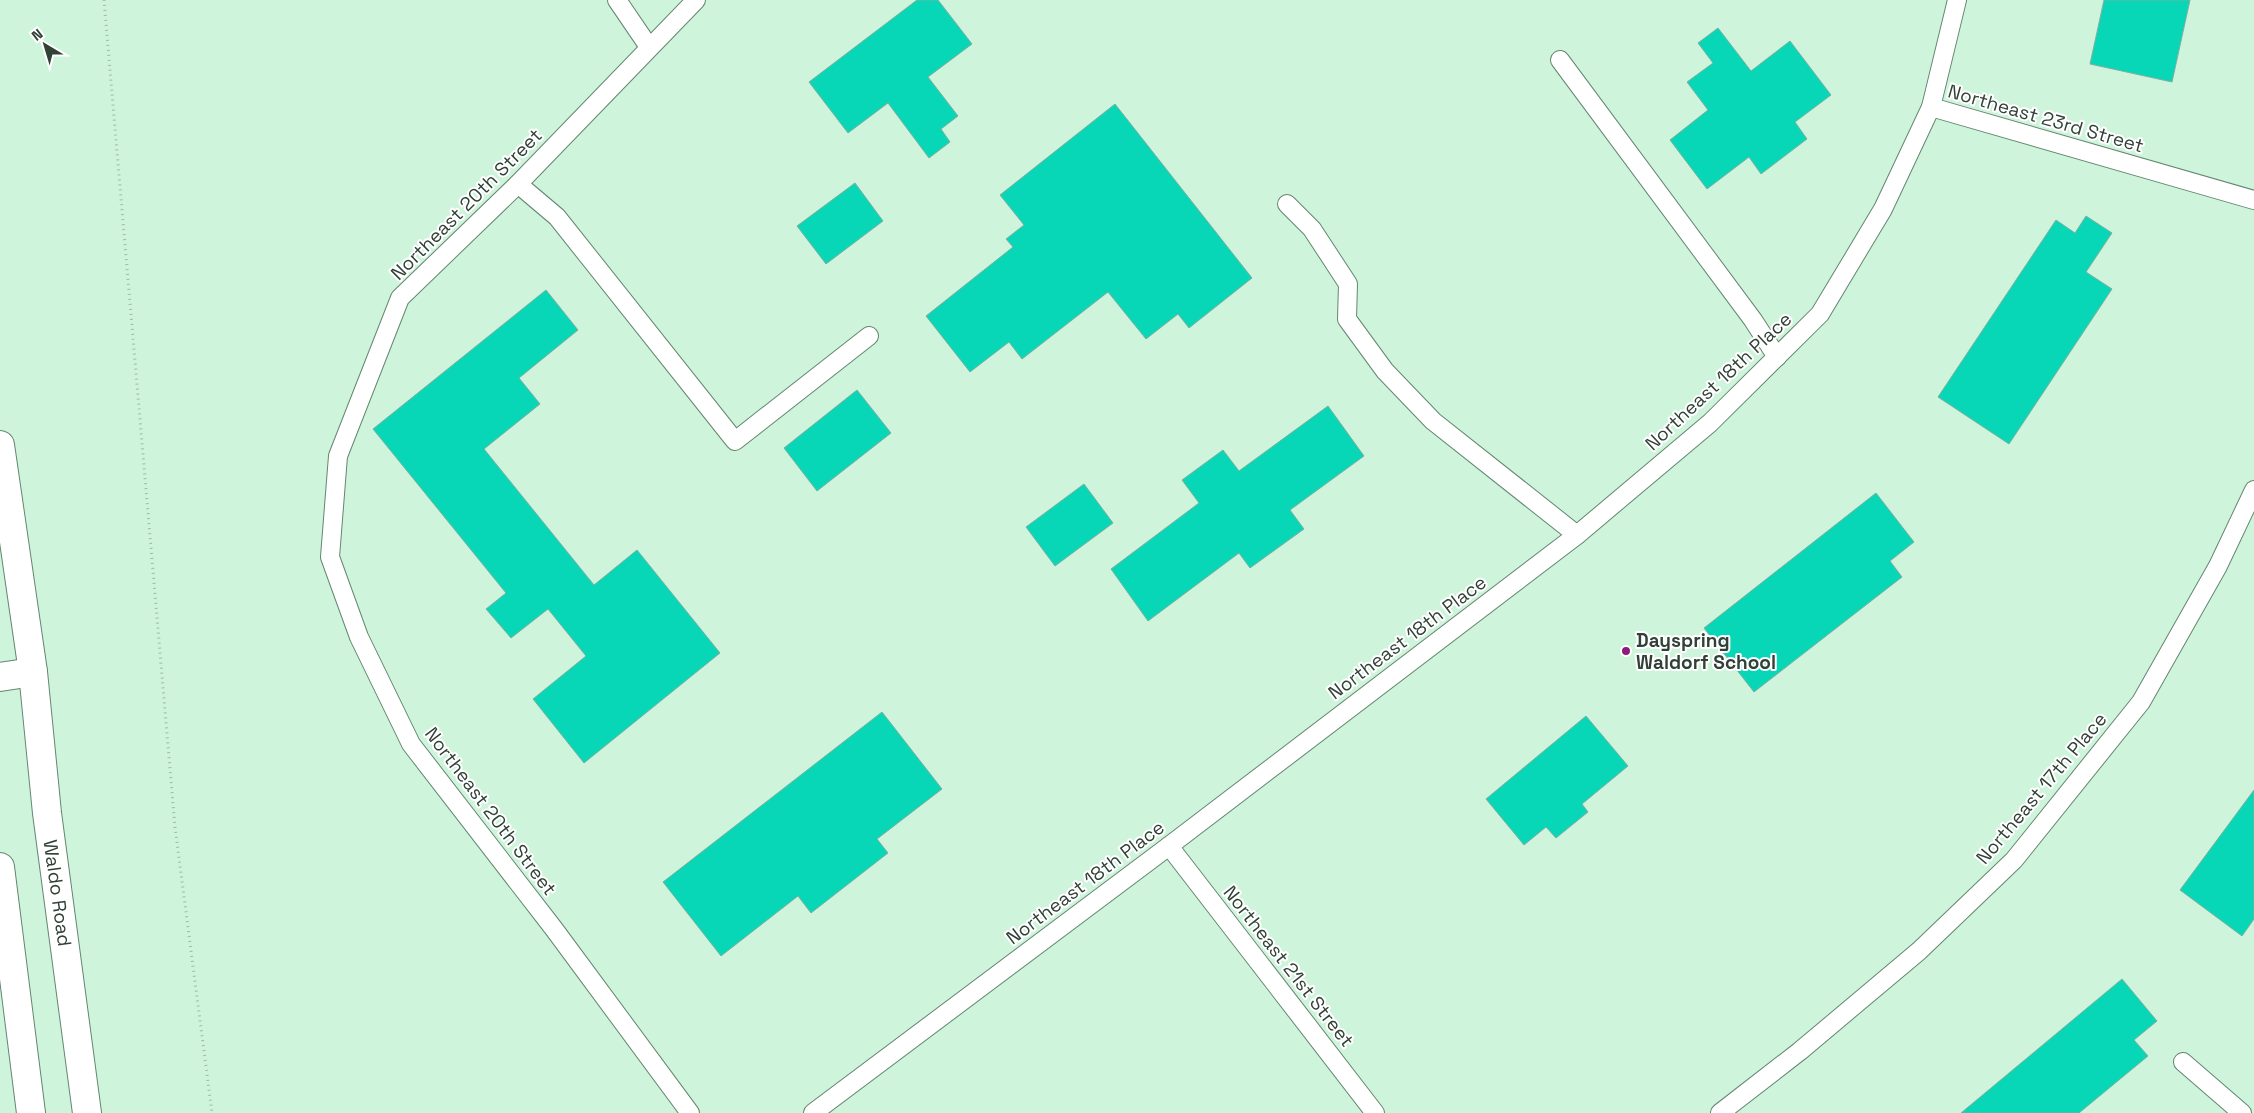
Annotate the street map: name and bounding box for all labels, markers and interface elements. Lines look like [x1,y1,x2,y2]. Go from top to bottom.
north arrow [20,20,70,70]
text: N [28,25,46,45]
street label: Northeast 23rd Street [1945,79,2147,158]
street label: Northeast 20th Street [385,123,547,285]
street label: Northeast 18th Place [1640,307,1797,456]
street label: Northeast 18th Place [1323,570,1491,705]
place label: Dayspring Waldorf School [1636,628,1776,675]
marker: Dayspring Waldorf School [1620,645,1632,657]
street label: Northeast 17th Place [1971,707,2112,869]
street label: Northeast 20th Street [419,722,562,900]
street label: Northeast 18th Place [1001,815,1169,950]
street label: Waldo Road [38,838,77,948]
street label: Northeast 21st Street [1218,880,1360,1052]

